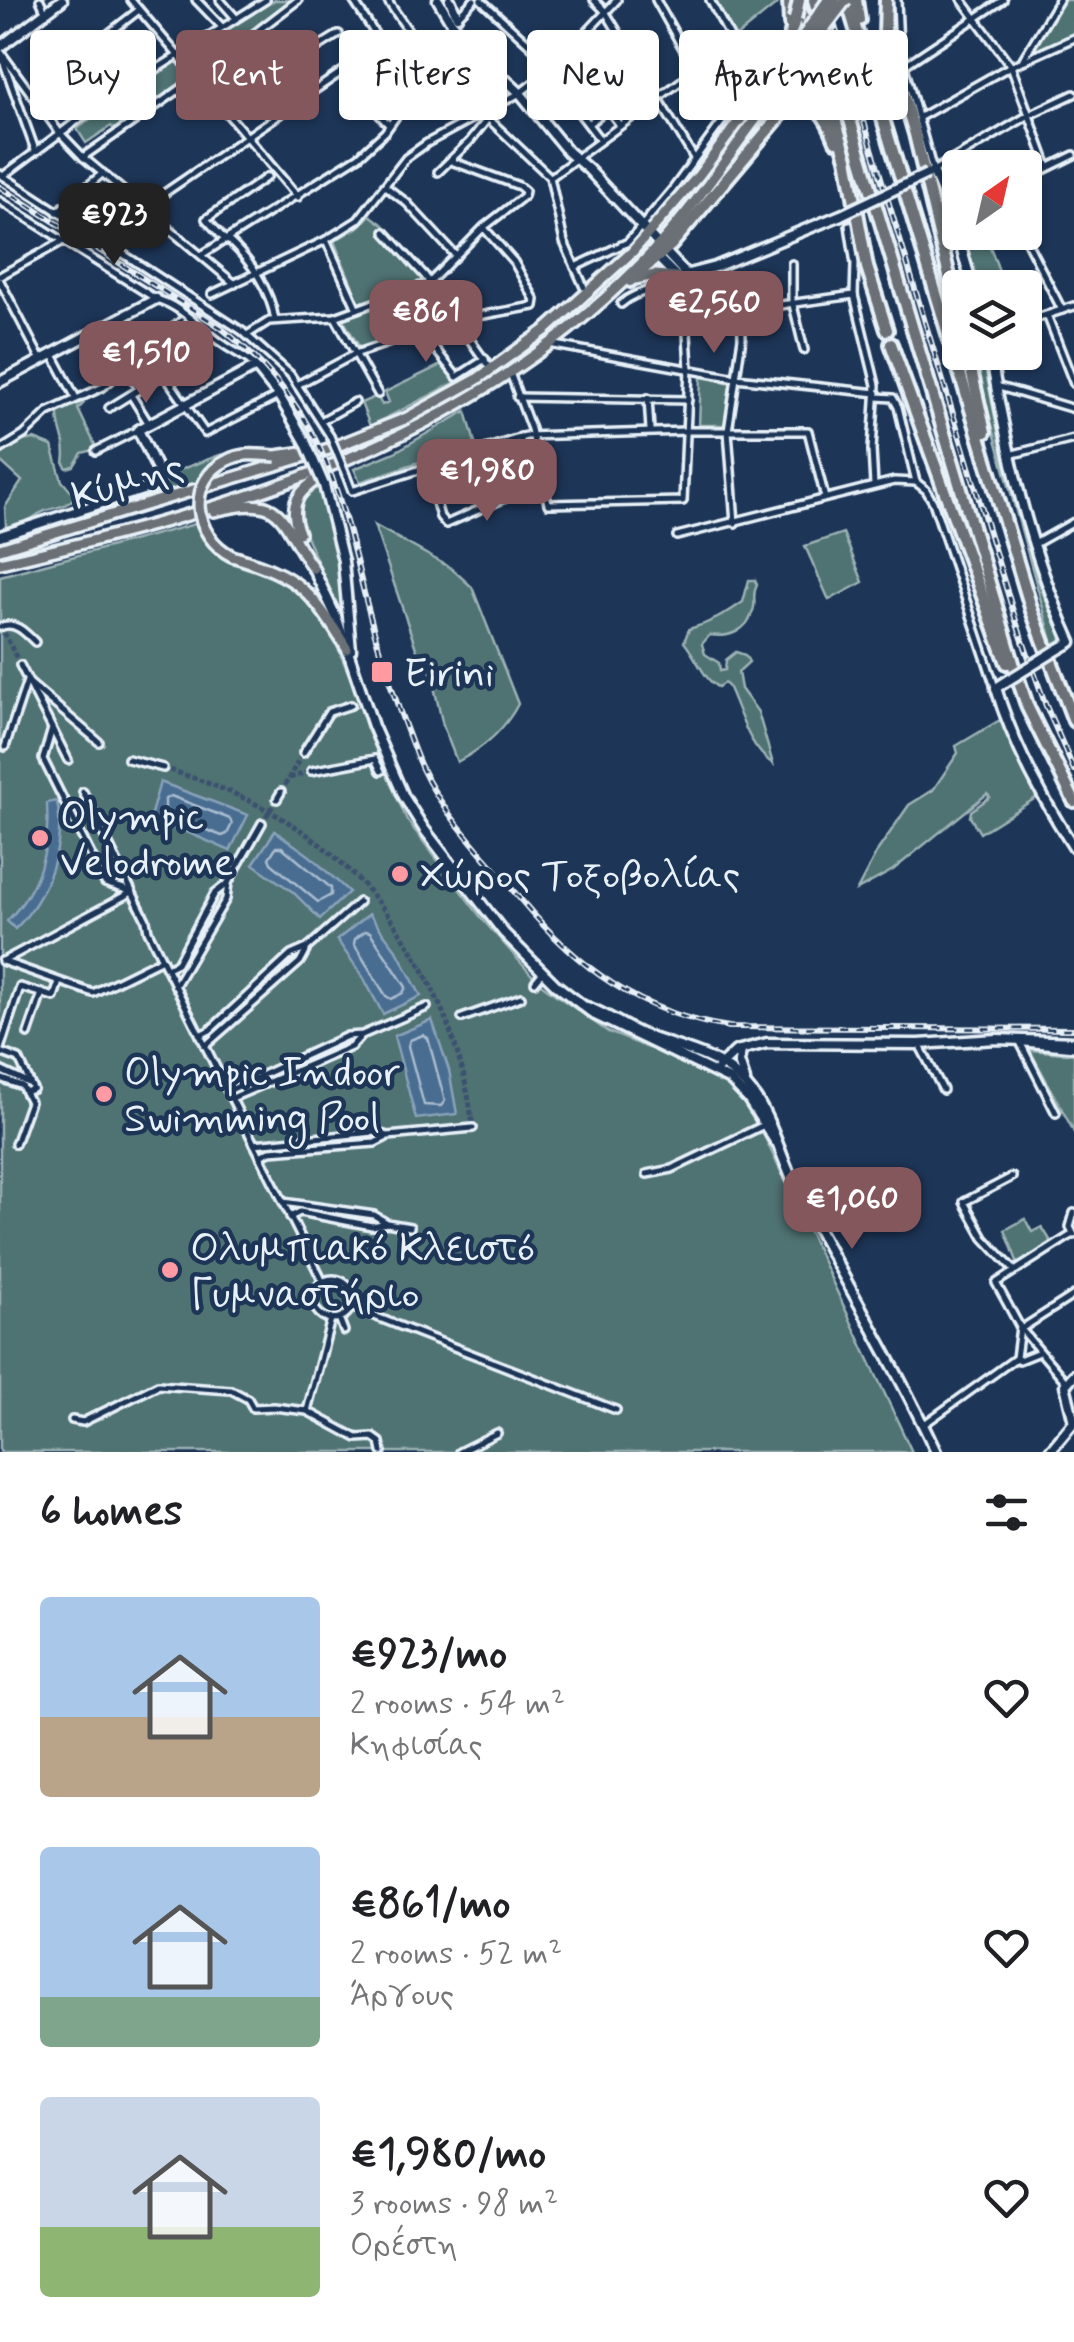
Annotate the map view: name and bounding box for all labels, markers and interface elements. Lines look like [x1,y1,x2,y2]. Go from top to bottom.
chip: Buy [30,30,156,120]
chip: Rent [176,30,319,120]
chip: Filters [339,30,507,120]
chip: New [527,30,659,120]
chip: Apartment [679,30,908,120]
north arrow [942,150,1042,250]
map controls [942,150,1042,370]
pin: €923 [55,183,173,268]
text: €923 [81,194,147,236]
button: layers [942,270,1042,370]
pin: €2,560 [633,271,795,356]
pin: €861 [367,280,485,365]
text: €2,560 [667,282,761,324]
text: €861 [391,291,461,333]
pin: €1,510 [65,321,227,406]
text: €1,510 [101,332,191,374]
pin: €1,980 [406,439,568,524]
street label: Κύμης [66,441,190,524]
text: €1,980 [439,450,535,492]
place label: Eirini [404,649,494,701]
marker: Eirini [369,659,395,685]
place label: Olympic Velodrome [60,792,234,890]
marker: Olympic Velodrome [29,827,51,849]
place label: Χώρος Τοξοβολίας [420,851,740,903]
marker: Χώρος Τοξοβολίας [389,863,411,885]
place label: Olympic Indoor Swimming Pool [124,1048,400,1149]
marker: Olympic Indoor Swimming Pool [93,1083,115,1105]
pin: €1,060 [771,1167,933,1252]
text: €1,060 [805,1178,899,1220]
place label: Ολυμπιακό Κλειστό Γυμναστήριο [190,1224,535,1322]
marker: Ολυμπιακό Κλειστό Γυμναστήριο [159,1259,181,1281]
text: 6 homes [40,1485,183,1540]
icon: filters [979,1485,1034,1540]
text: €923/mo [350,1628,507,1683]
icon: home [120,1637,240,1757]
icon: heart [979,1670,1034,1725]
text: 2 rooms · 54 m² [350,1683,565,1725]
text: Κηφισίας [350,1725,483,1767]
text: €861/mo [350,1878,511,1933]
icon: home [120,1887,240,2007]
icon: heart [979,1920,1034,1975]
text: 2 rooms · 52 m² [350,1933,562,1975]
text: Άργους [350,1975,454,2017]
text: €1,980/mo [350,2128,546,2183]
icon: home [120,2137,240,2257]
icon: heart [979,2170,1034,2225]
text: 3 rooms · 98 m² [350,2183,558,2225]
text: Ορέστη [350,2225,458,2267]

